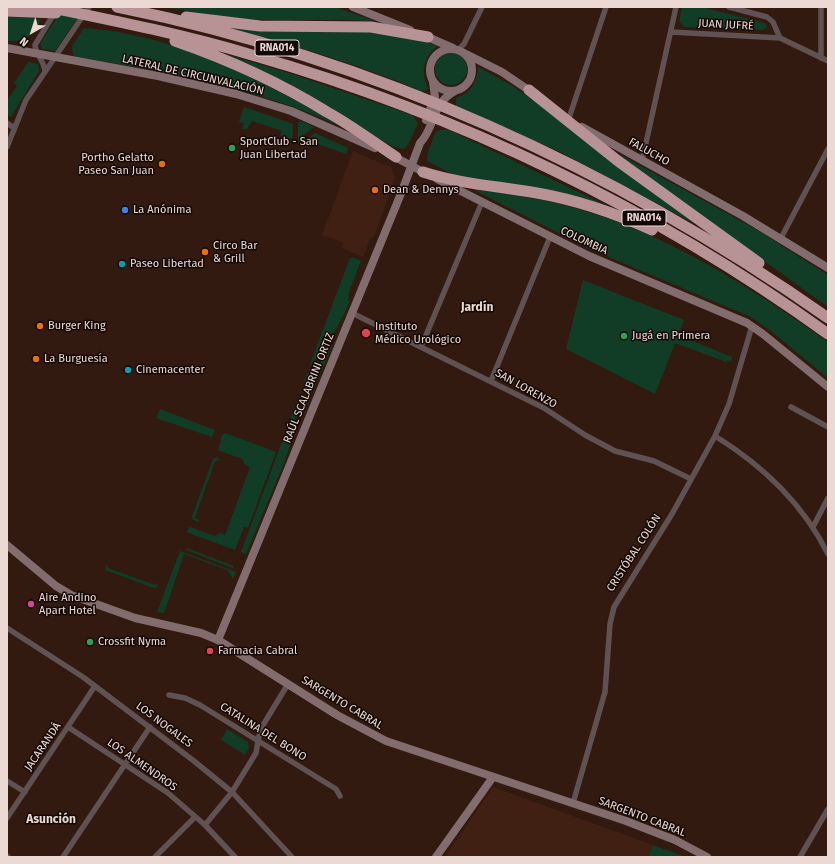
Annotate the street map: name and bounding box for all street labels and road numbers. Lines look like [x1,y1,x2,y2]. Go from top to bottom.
street label: JUAN JUFRÉ [698,17,754,33]
road number: RNA014 [255,40,299,56]
street label: LATERAL DE CIRCUNVALACIÓN [121,52,265,98]
street label: FALUCHO [626,135,672,169]
road number: RNA014 [622,210,666,226]
street label: COLOMBIA [558,224,610,258]
street label: RAÚL SCALABRINI ORTIZ [281,331,337,445]
street label: SAN LORENZO [493,367,559,411]
street label: CRISTÓBAL COLÓN [604,512,664,594]
street label: SARGENTO CABRAL [299,674,385,732]
street label: LOS NOGALES [133,700,195,750]
street label: CATALINA DEL BONO [217,700,309,764]
street label: JACARANDÁ [22,720,64,774]
street label: LOS ALMENDROS [104,736,180,794]
street label: SARGENTO CABRAL [596,794,688,840]

